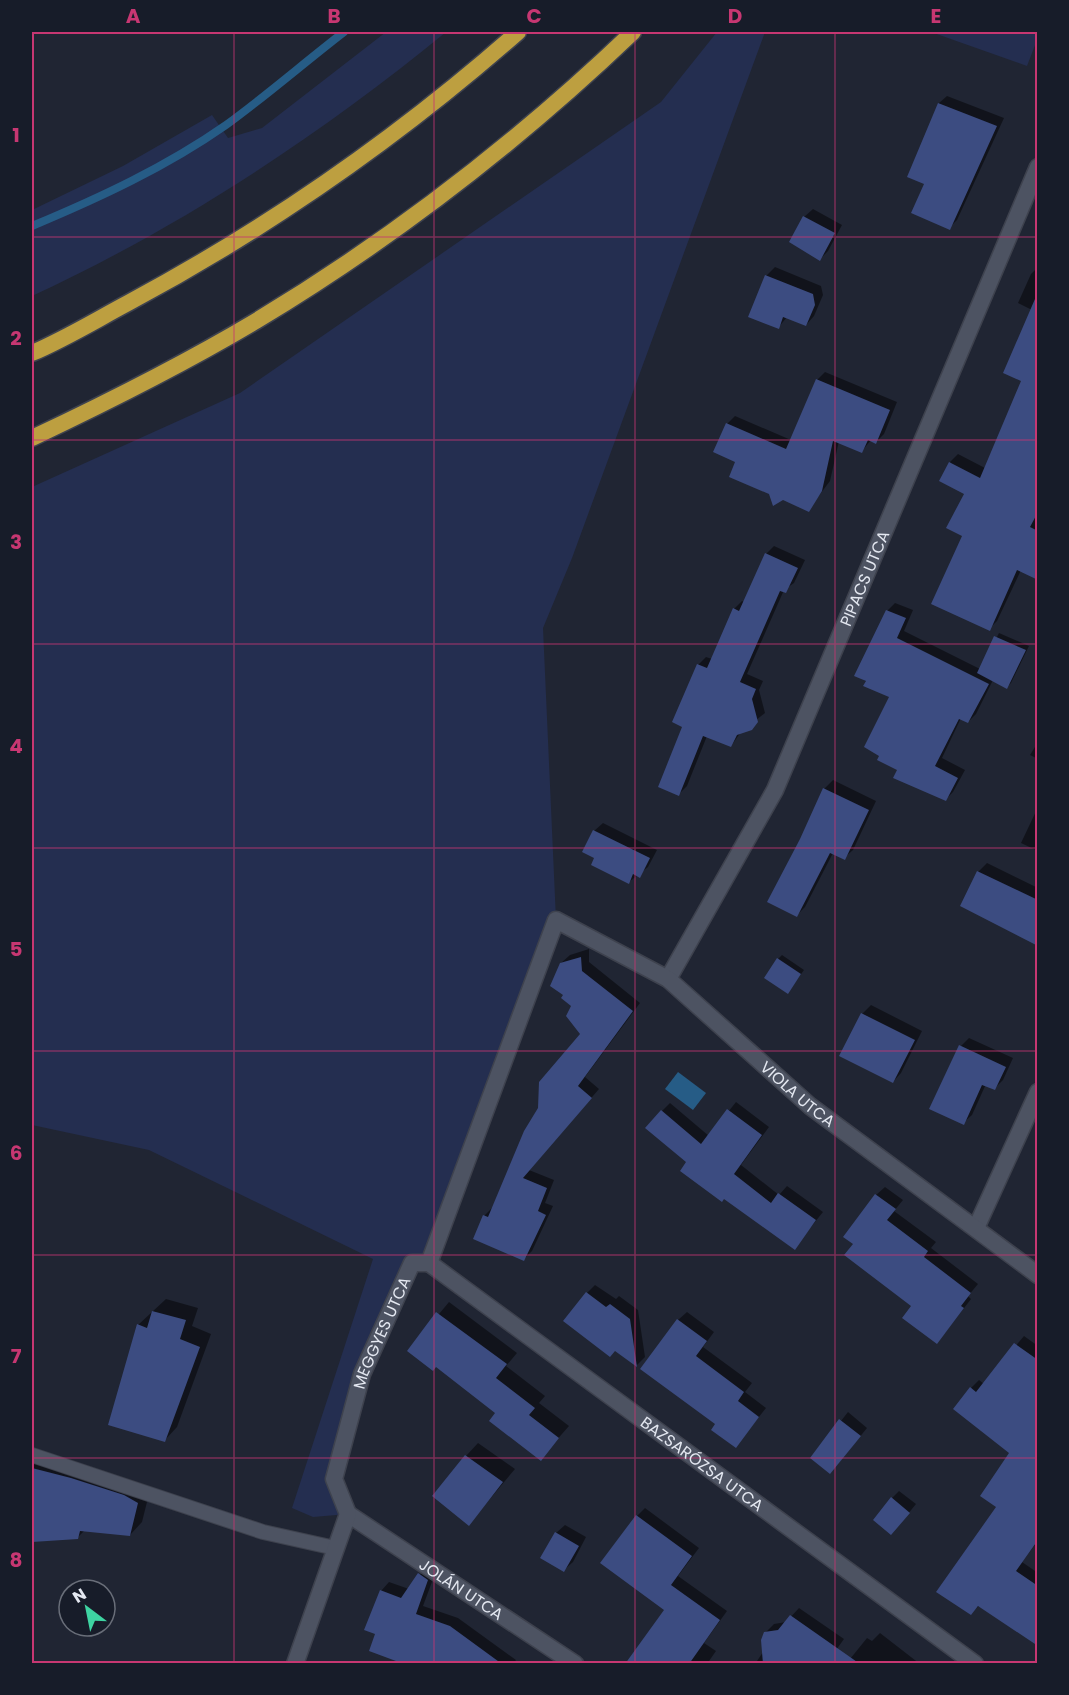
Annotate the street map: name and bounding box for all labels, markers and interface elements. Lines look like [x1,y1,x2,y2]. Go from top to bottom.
text: A [126,2,141,30]
text: B [327,2,341,30]
text: C [526,2,542,30]
text: D [728,2,742,30]
text: E [931,2,941,30]
text: 1 [12,121,20,149]
text: 2 [10,324,22,352]
street label: PIPACS UTCA [834,527,895,630]
text: 3 [10,528,22,556]
text: 4 [9,732,23,760]
text: 5 [10,935,23,963]
street label: VIOLA UTCA [755,1055,840,1133]
text: 6 [10,1139,22,1167]
street label: MEGGYES UTCA [347,1272,416,1391]
text: 7 [11,1342,22,1370]
street label: BAZSARÓZSA UTCA [636,1411,769,1517]
text: 8 [10,1546,22,1574]
street label: JOLÁN UTCA [415,1553,508,1625]
north arrow [57,1578,117,1638]
text: N [68,1583,91,1609]

